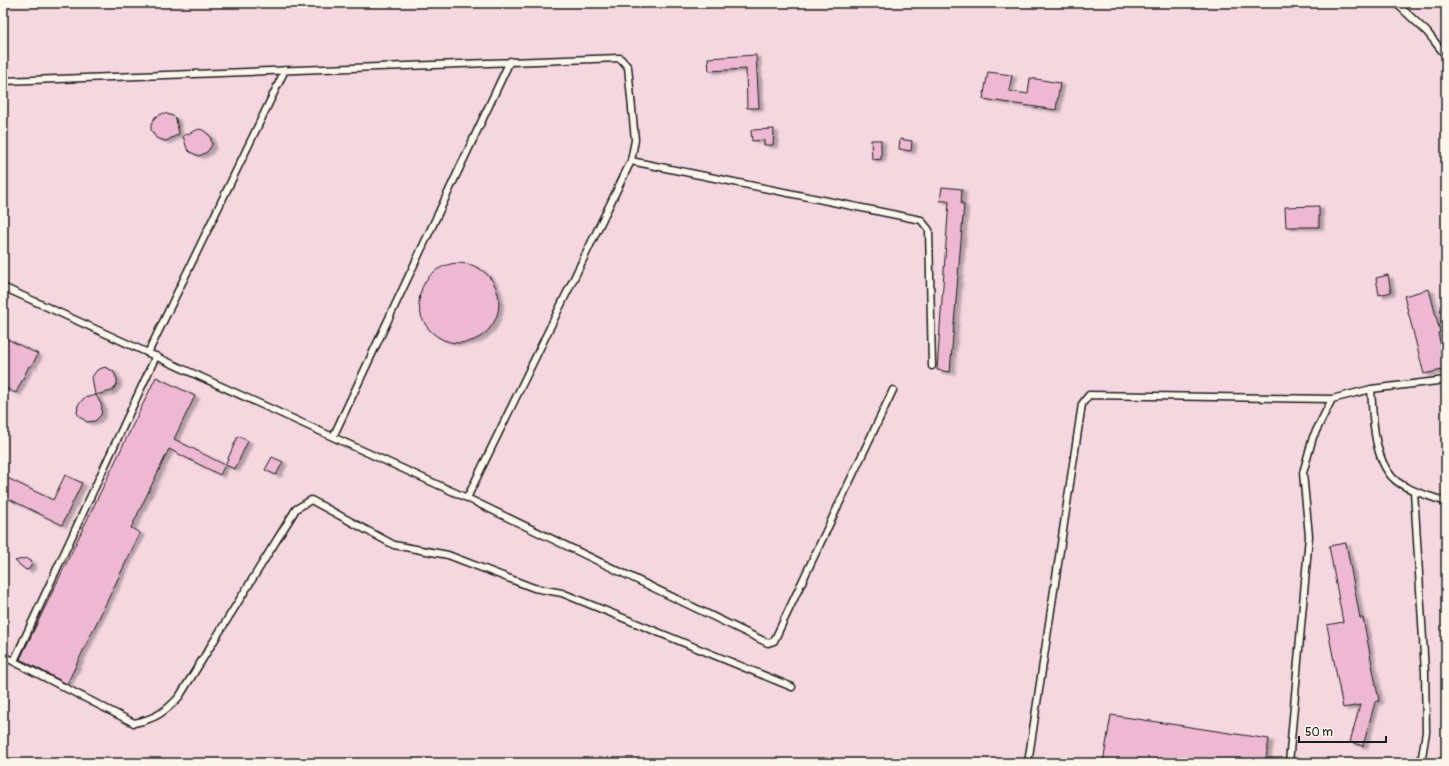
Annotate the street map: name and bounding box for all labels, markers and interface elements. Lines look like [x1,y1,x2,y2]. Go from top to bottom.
scale bar [1299,718,1386,744]
text: 50 m [1305,725,1333,740]

